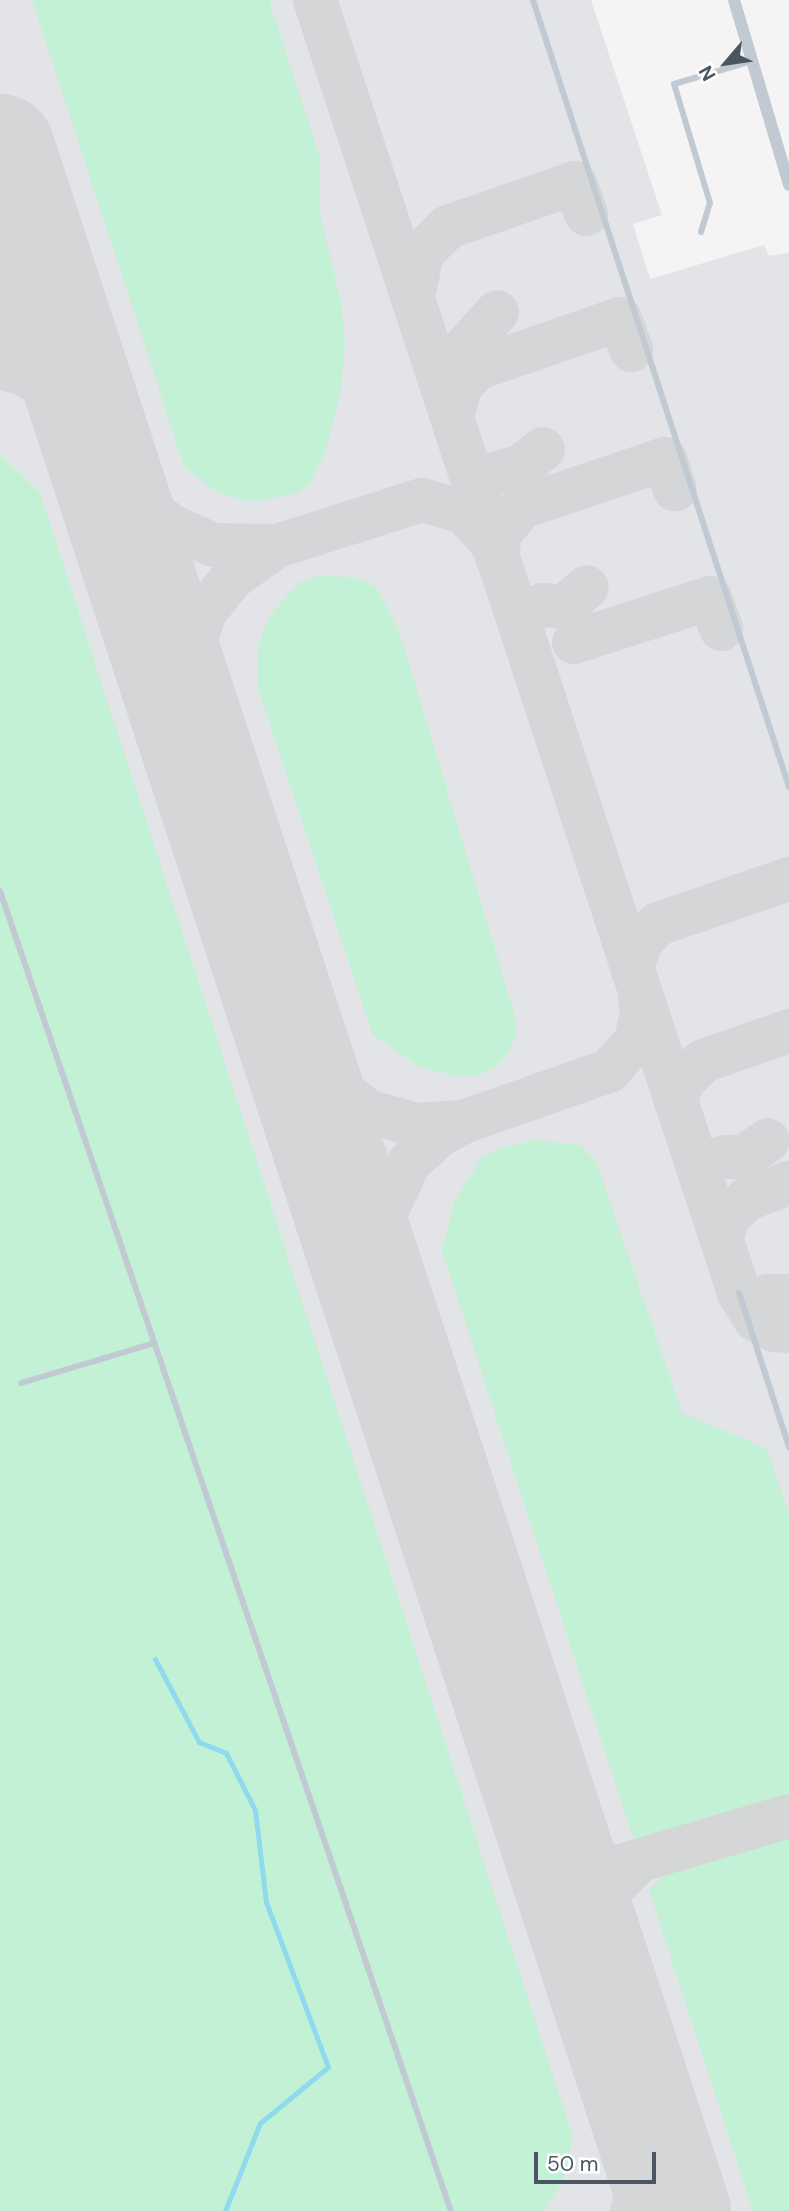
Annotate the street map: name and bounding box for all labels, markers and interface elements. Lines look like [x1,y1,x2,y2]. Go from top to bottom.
north arrow [691,28,761,98]
text: N [693,61,721,86]
scale bar [537,2138,660,2182]
text: 50 m [547,2150,598,2178]

